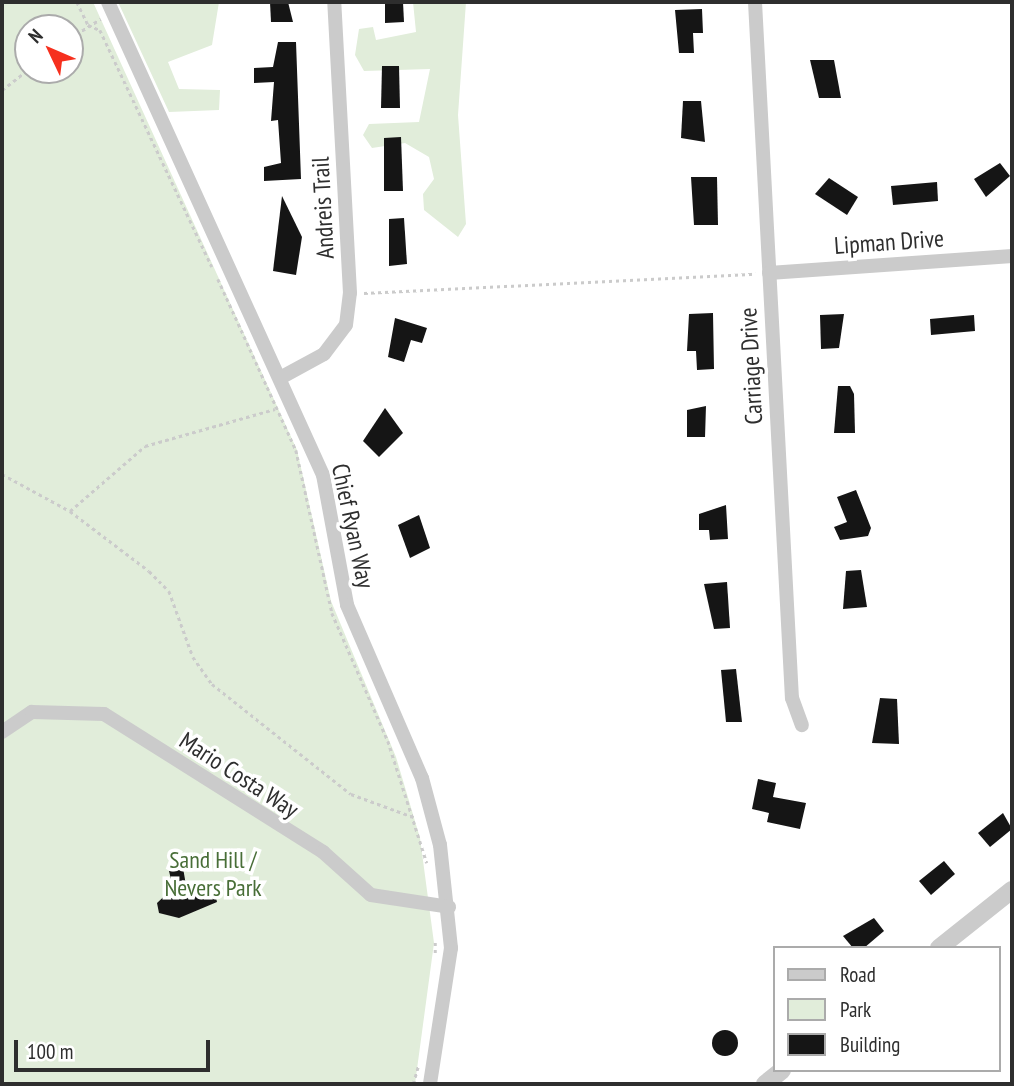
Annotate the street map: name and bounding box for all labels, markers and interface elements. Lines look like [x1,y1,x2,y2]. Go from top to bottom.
north arrow [14,14,84,84]
text: N [23,24,48,48]
street label: Andreis Trail [306,156,340,260]
street label: Lipman Drive [833,224,945,260]
street label: Carriage Drive [734,307,768,425]
street label: Chief Ryan Way [326,461,380,591]
street label: Mario Costa Way [174,726,304,824]
park label: Sand Hill / Nevers Park [164,846,262,902]
legend [772,946,1000,1072]
text: Road [840,961,876,988]
text: Park [840,996,871,1023]
scale bar [18,1026,214,1070]
text: Building [840,1031,900,1058]
text: 100 m [27,1038,73,1065]

